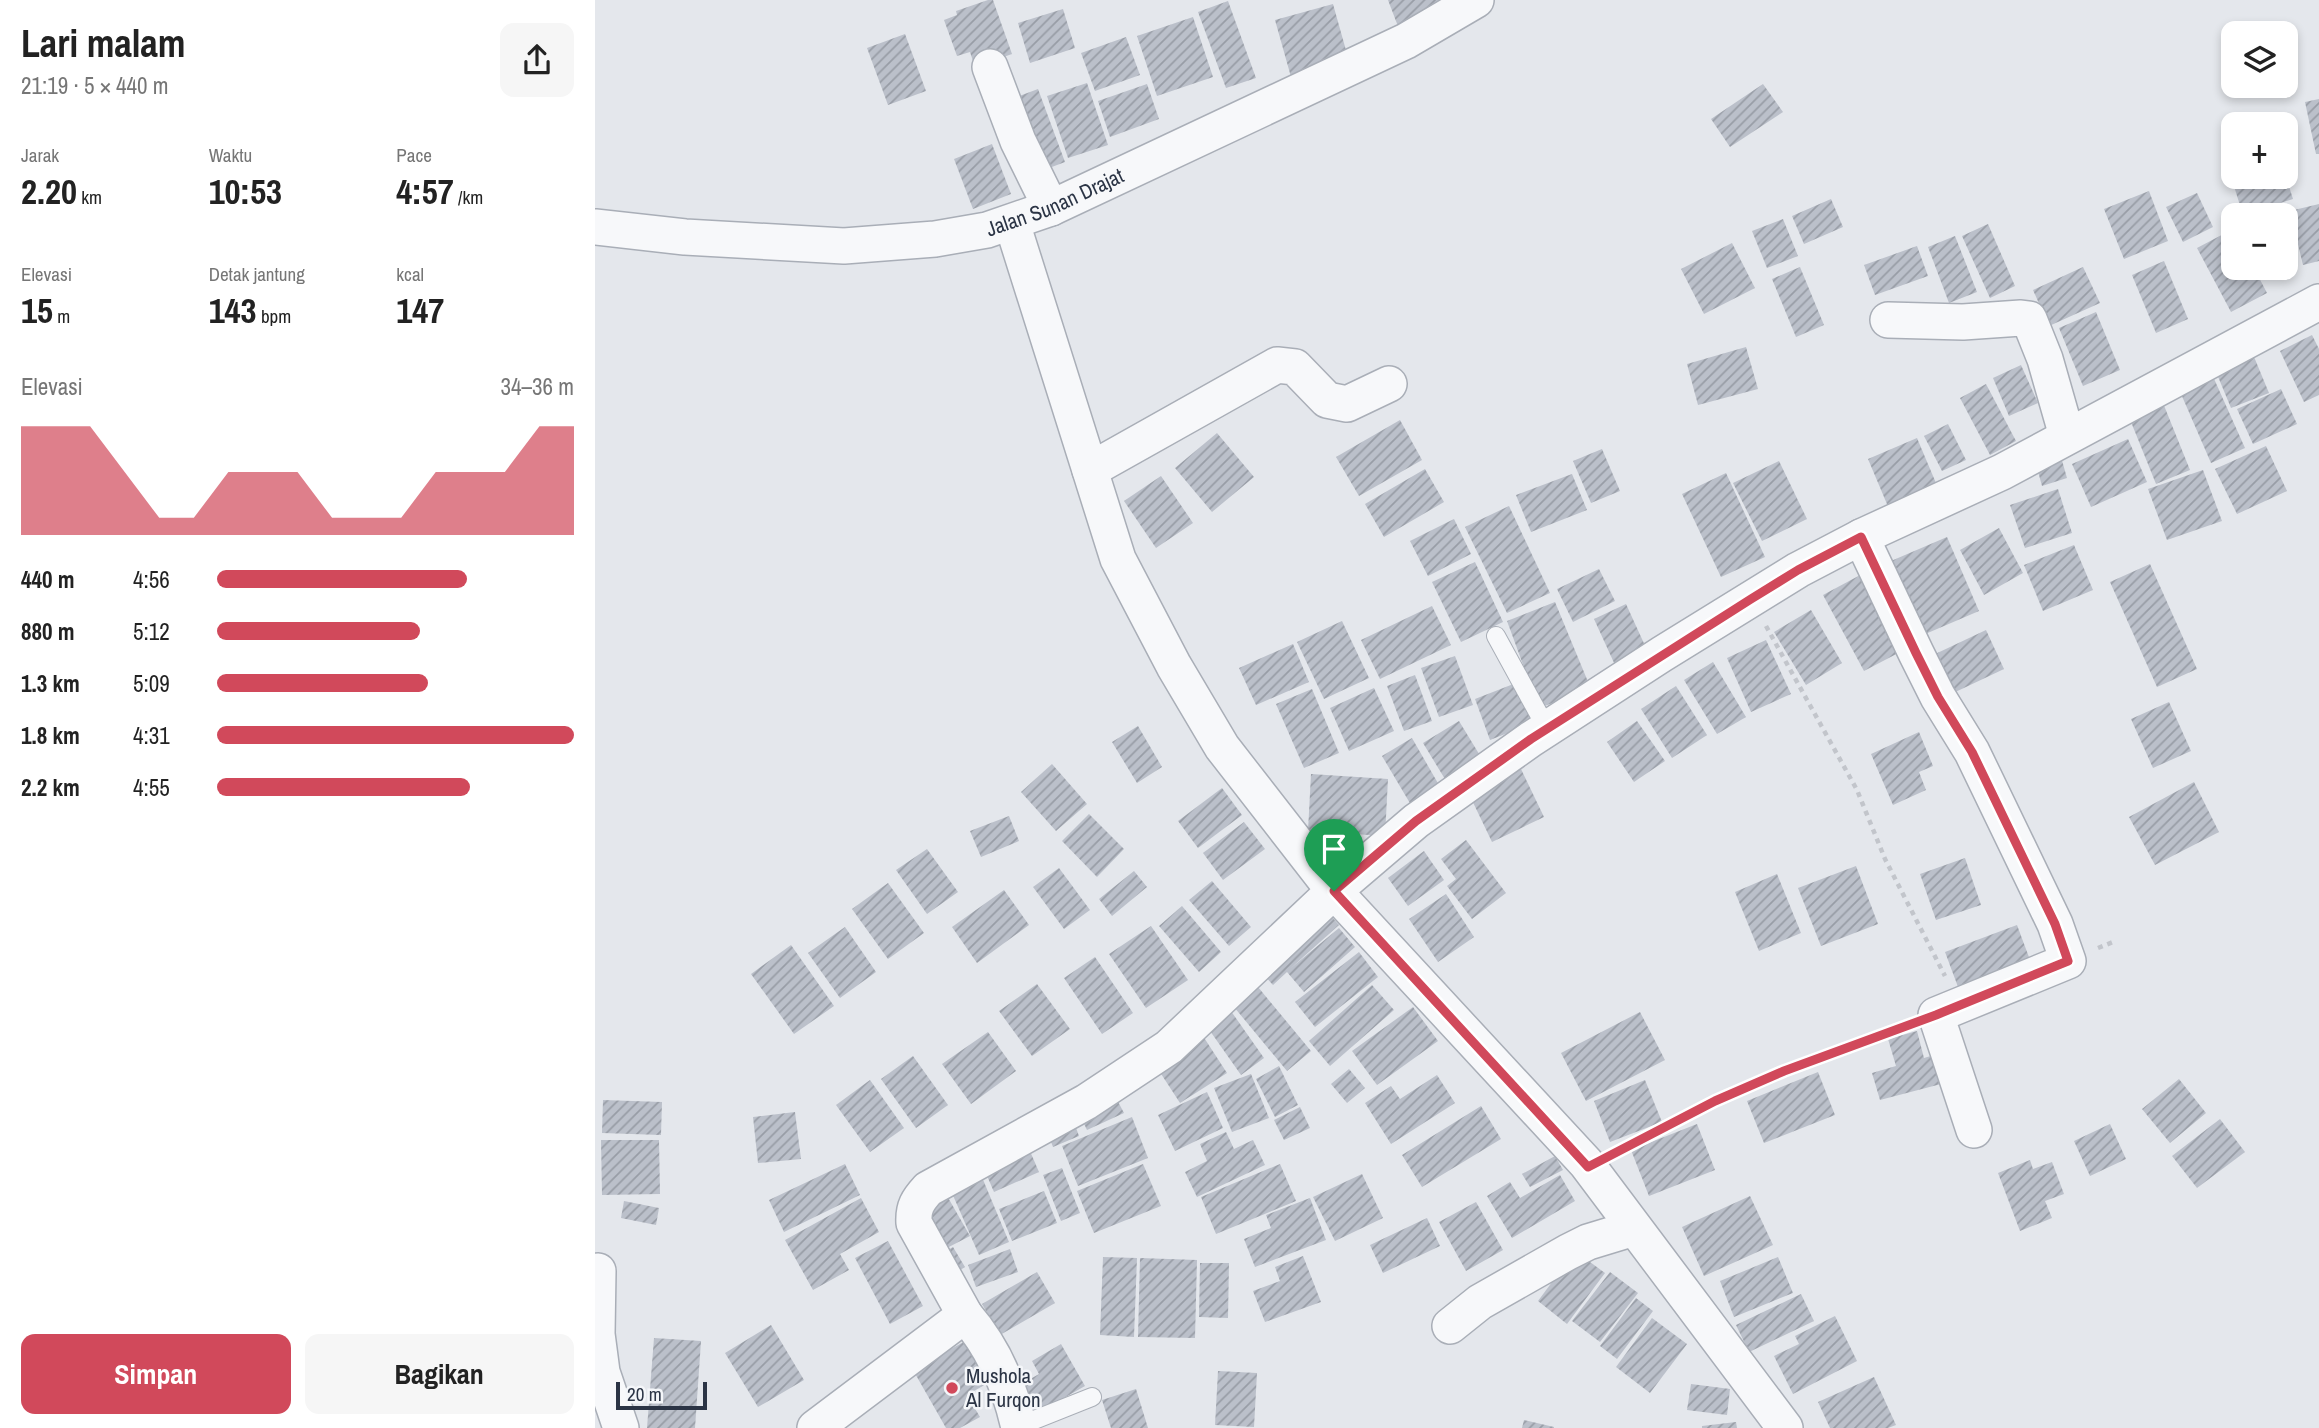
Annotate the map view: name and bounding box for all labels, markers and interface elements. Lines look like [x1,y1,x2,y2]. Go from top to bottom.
text: Lari malam [21,18,186,69]
map controls [2221,21,2298,280]
button: layers [2221,21,2298,98]
button: share [500,23,574,97]
text: 21:19 · 5 × 440 m [21,70,168,101]
button: + [2221,112,2298,189]
text: Jarak [21,142,59,168]
text: Waktu [209,142,252,168]
text: Pace [396,142,432,168]
street label: Jalan Sunan Drajat [982,161,1128,243]
text: 2.20 [21,168,77,215]
text: 10:53 [209,168,282,215]
text: 4:57 [396,168,454,215]
text: km [77,184,102,210]
text: /km [454,184,483,210]
button: − [2221,203,2298,280]
text: Elevasi [21,261,72,287]
text: Detak jantung [209,261,305,287]
text: kcal [396,261,424,287]
text: 15 [21,287,53,334]
text: 143 [209,287,257,334]
text: 147 [396,287,444,334]
text: m [53,303,70,329]
text: bpm [257,303,291,329]
text: Elevasi [21,371,83,402]
text: 34–36 m [501,371,574,402]
text: 440 m [21,564,74,595]
text: 4:56 [133,564,170,595]
text: 880 m [21,616,74,647]
text: 5:12 [133,616,170,647]
text: 1.3 km [21,668,80,699]
text: 5:09 [133,668,170,699]
text: 1.8 km [21,720,80,751]
text: 4:31 [133,720,170,751]
text: 2.2 km [21,772,80,803]
text: 4:55 [133,772,170,803]
pin [1304,819,1364,891]
icon: arrive [1315,830,1353,868]
button: Simpan [21,1334,291,1414]
button: Bagikan [305,1334,574,1414]
place label: Mushola Al Furqon [965,1361,1041,1414]
scale bar [616,1379,707,1411]
marker: Mushola Al Furqon [944,1380,960,1396]
text: 20 m [627,1381,662,1407]

